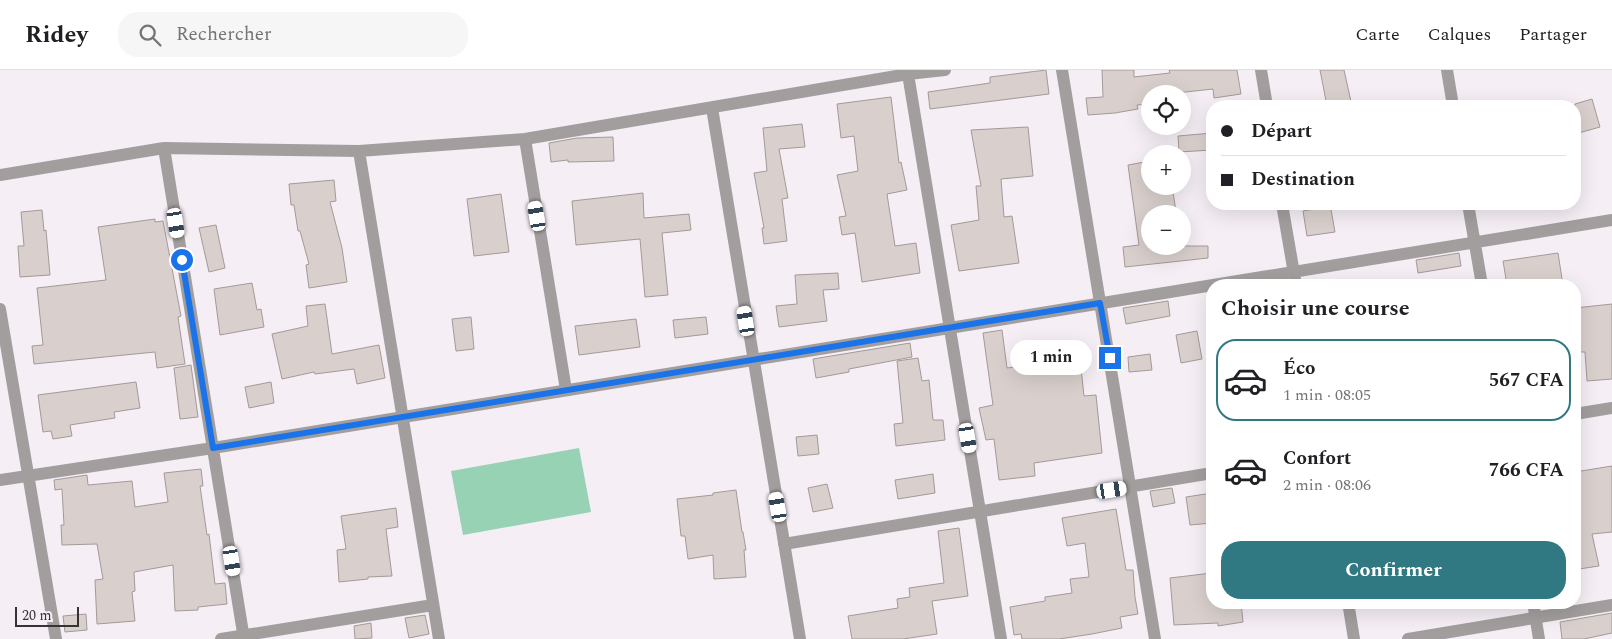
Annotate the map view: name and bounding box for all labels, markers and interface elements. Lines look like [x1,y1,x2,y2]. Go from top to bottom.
search box [118,12,468,57]
text: Ridey [25,17,88,53]
text: Rechercher [176,20,272,49]
icon: search [136,21,164,49]
text: Carte [1356,21,1400,48]
text: Calques [1428,21,1491,48]
text: Partager [1519,21,1587,48]
map controls [1141,85,1191,255]
button: locate [1141,85,1191,135]
text: Départ [1251,117,1312,146]
button: + [1141,145,1191,195]
text: Destination [1251,165,1355,194]
car [527,200,546,232]
button: − [1141,205,1191,255]
car [166,207,185,239]
route start [171,249,193,271]
text: Choisir une course [1221,292,1410,325]
car [736,305,755,337]
callout: 1 min [1010,340,1092,376]
text: 1 min [1030,345,1072,369]
route end [1099,347,1121,369]
text: Éco [1283,354,1315,383]
icon: car [1223,358,1268,403]
text: 567 CFA [1489,366,1564,395]
text: 1 min · 08:05 [1283,383,1371,407]
car [958,422,977,454]
text: Confort [1283,444,1351,473]
icon: car [1223,448,1268,493]
text: 766 CFA [1489,456,1564,485]
text: 2 min · 08:06 [1283,473,1371,497]
car [1096,480,1127,500]
car [768,491,787,523]
button: Confirmer [1221,541,1566,599]
car [222,545,241,577]
scale bar [15,604,79,627]
text: 20 m [22,605,52,626]

